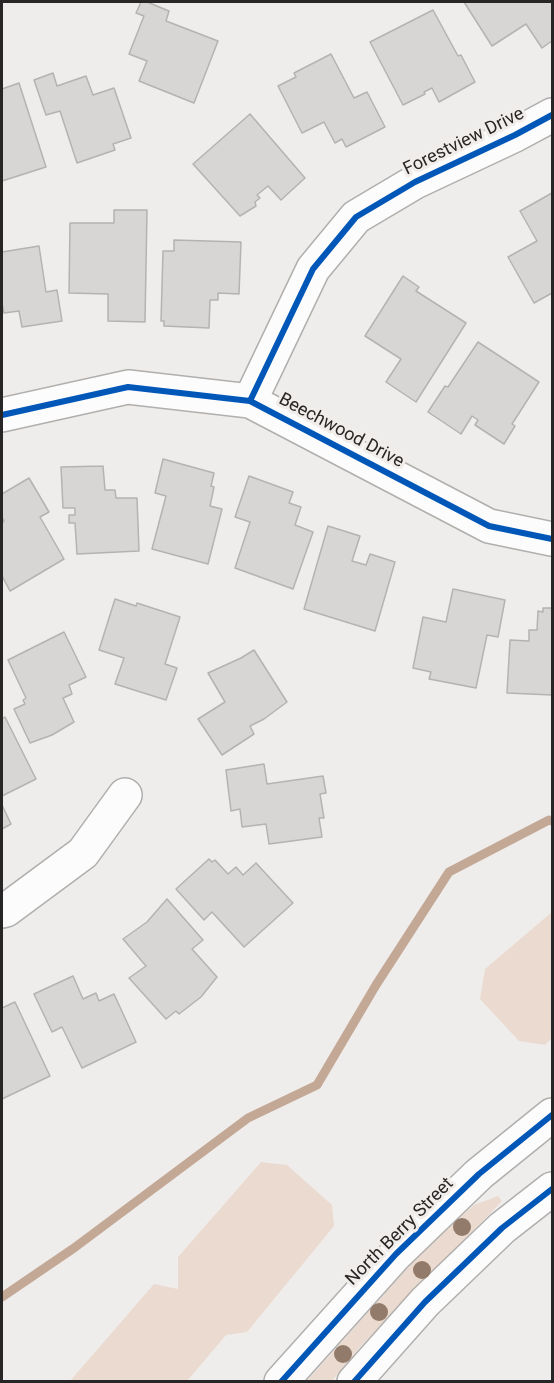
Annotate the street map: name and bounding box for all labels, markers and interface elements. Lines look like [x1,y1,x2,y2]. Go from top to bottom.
street label: Forestview Drive [400,103,528,181]
street label: Beechwood Drive [275,389,407,473]
street label: North Berry Street [342,1174,458,1290]

